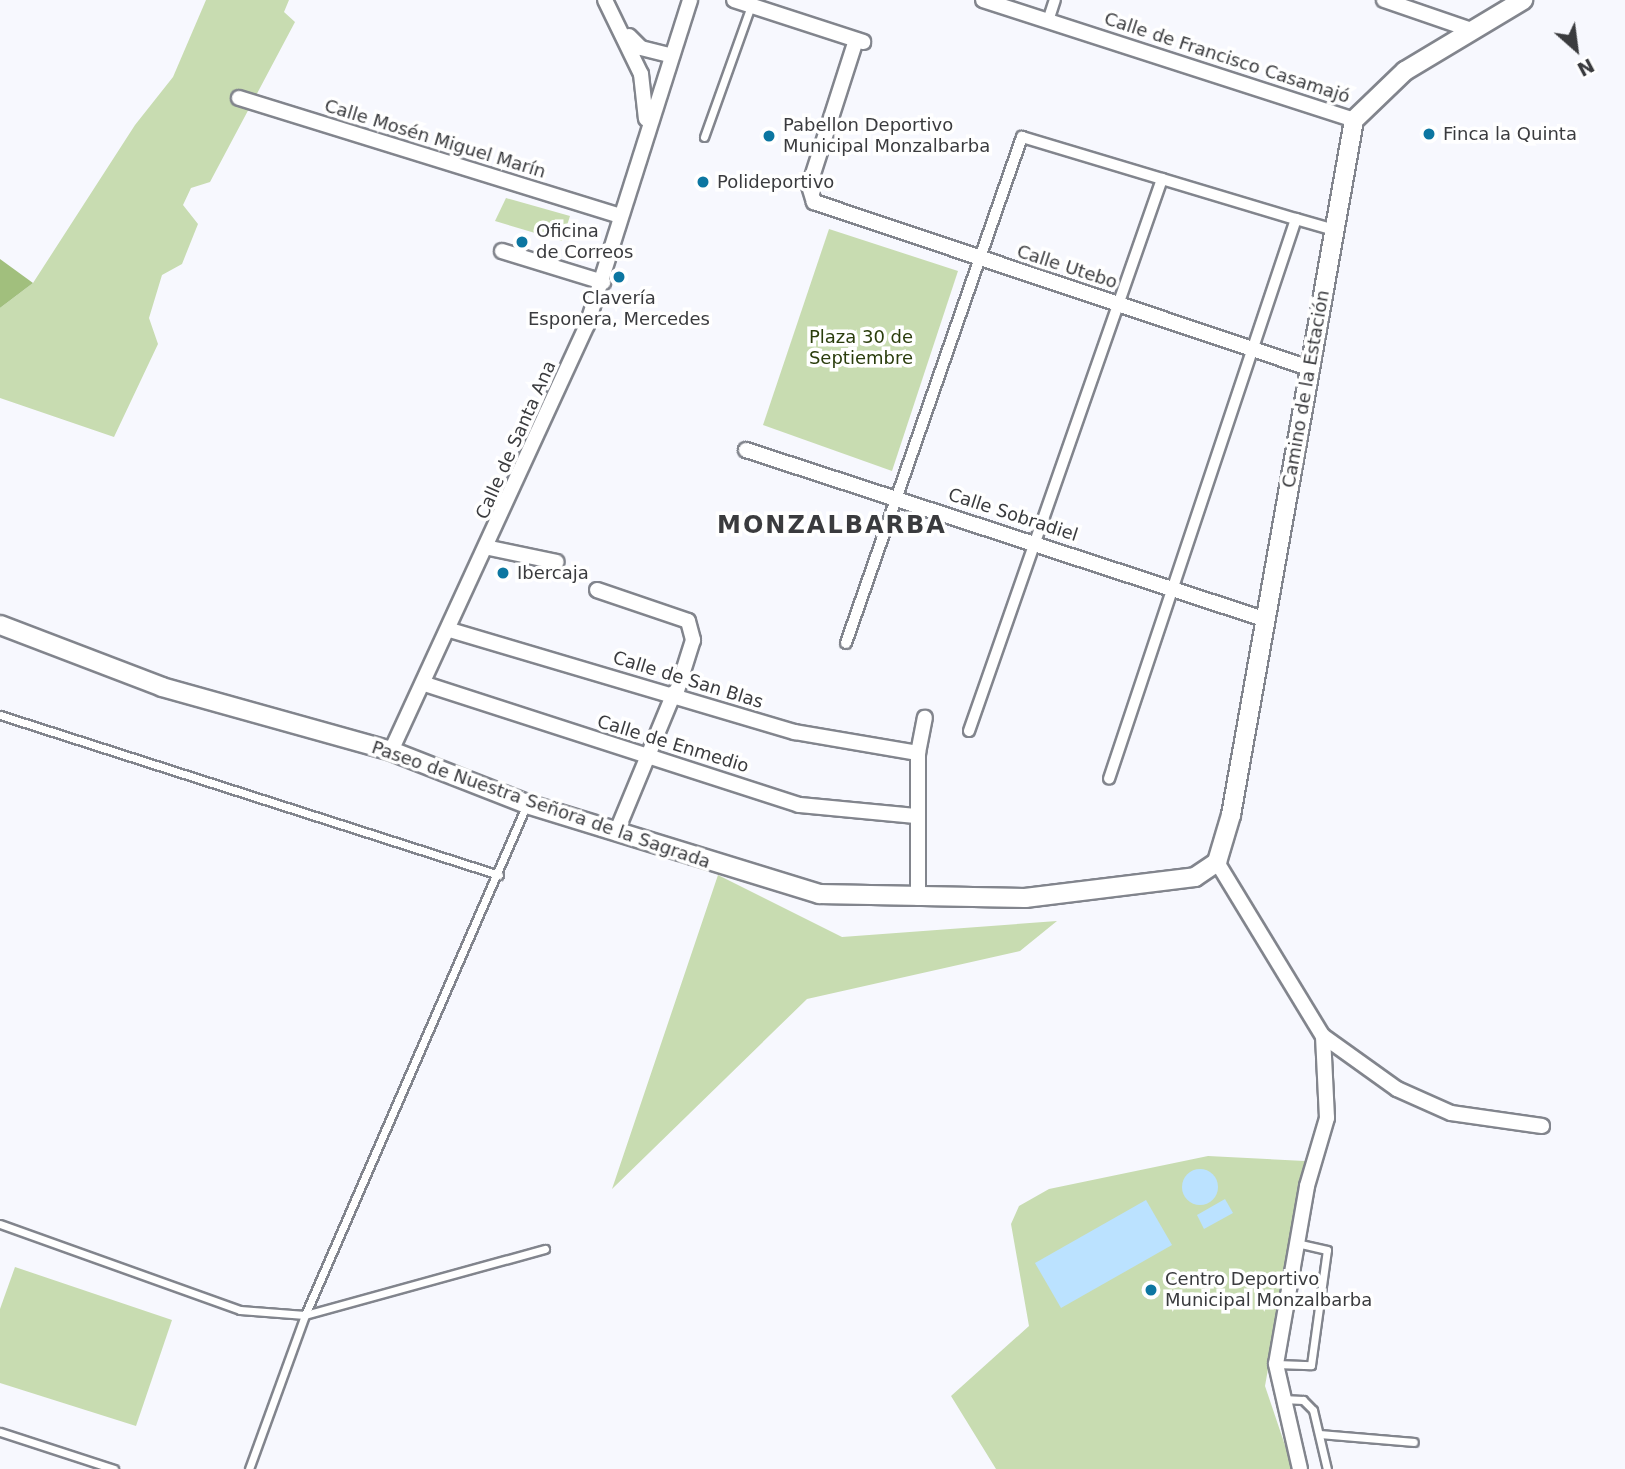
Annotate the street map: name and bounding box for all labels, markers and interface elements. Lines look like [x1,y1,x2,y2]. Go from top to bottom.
street label: Calle de Francisco Casamajó [1101,8,1353,108]
north arrow [1541,14,1611,84]
text: N [1574,54,1598,81]
street label: Calle Mosén Miguel Marín [322,95,548,183]
place label: Pabellon Deportivo Municipal Monzalbarba [783,115,990,158]
place label: Finca la Quinta [1443,123,1577,145]
marker: Finca la Quinta [1421,126,1437,142]
marker: Pabellon Deportivo Municipal Monzalbarba [761,128,777,144]
place label: Polideportivo [717,171,834,193]
marker: Polideportivo [695,174,711,190]
place label: Oficina de Correos [536,221,633,264]
marker: Oficina de Correos [514,234,530,250]
street label: Calle Utebo [1014,241,1120,293]
marker: Clavería Esponera, Mercedes [611,269,627,285]
place label: Clavería Esponera, Mercedes [528,288,710,330]
street label: Camino de la Estación [1278,288,1334,490]
park label: Plaza 30 de Septiembre [809,327,913,370]
street label: Calle de Santa Ana [471,357,561,523]
street label: Calle Sobradiel [945,484,1081,546]
district label: MONZALBARBA [718,512,946,540]
place label: Ibercaja [517,562,589,584]
marker: Ibercaja [495,565,511,581]
street label: Calle de San Blas [610,647,766,713]
street label: Calle de Enmedio [595,711,751,777]
street label: Paseo de Nuestra Señora de la Sagrada [369,737,713,873]
place label: Centro Deportivo Municipal Monzalbarba [1165,1269,1372,1312]
marker: Centro Deportivo Municipal Monzalbarba [1143,1282,1159,1298]

